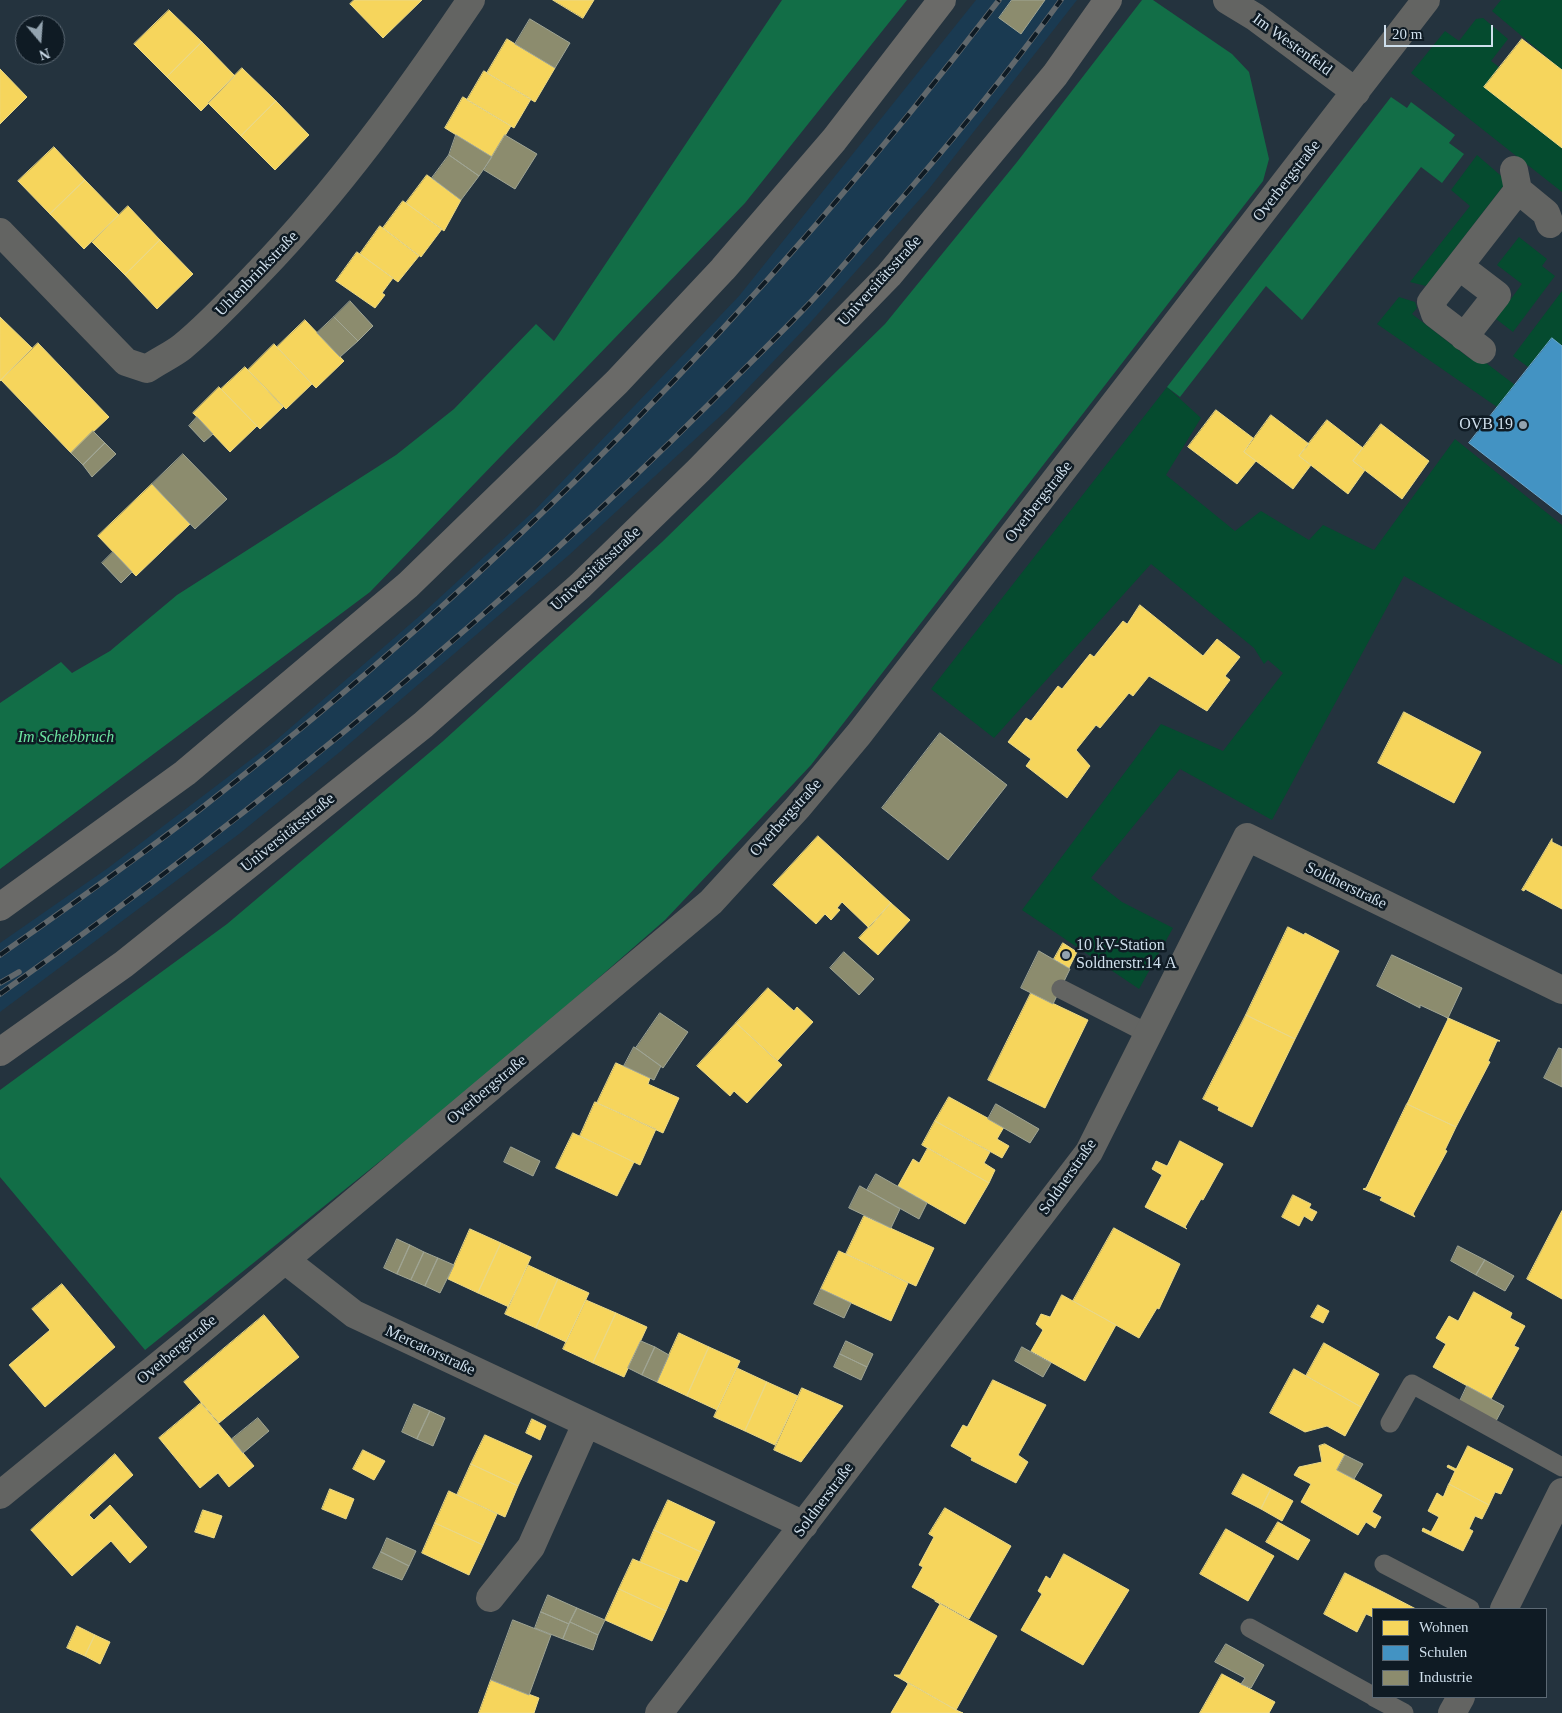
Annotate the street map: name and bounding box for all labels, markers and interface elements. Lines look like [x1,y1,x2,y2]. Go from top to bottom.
street label: Im Westenfeld [1249,10,1335,80]
north arrow [15,15,65,65]
scale bar [1387,15,1496,47]
text: 20 m [1392,26,1422,42]
text: N [37,45,52,62]
street label: Overbergstraße [1249,136,1325,226]
street label: Uhlenbrinkstraße [212,227,302,321]
street label: Universitätsstraße [834,232,926,330]
place label: OVB 19 [1459,415,1513,435]
marker: OVB 19 [1517,419,1529,431]
street label: Overbergstraße [1001,457,1077,547]
street label: Universitätsstraße [547,523,645,615]
park label: Im Schebbruch [18,728,114,748]
street label: Overbergstraße [746,775,826,861]
street label: Universitätsstraße [237,789,339,877]
street label: Soldnerstraße [1302,858,1390,914]
place label: 10 kV-Station Soldnerstr.14 A [1076,936,1176,974]
marker: 10 kV-Station Soldnerstr.14 A [1060,949,1072,961]
street label: Overbergstraße [443,1051,531,1129]
street label: Soldnerstraße [1035,1135,1101,1219]
street label: Overbergstraße [133,1311,221,1389]
street label: Mercatorstraße [382,1322,478,1380]
street label: Soldnerstraße [790,1459,858,1541]
legend [1372,1608,1547,1698]
text: Wohnen [1419,1619,1469,1635]
text: Schulen [1419,1644,1467,1660]
text: Industrie [1419,1669,1472,1685]

